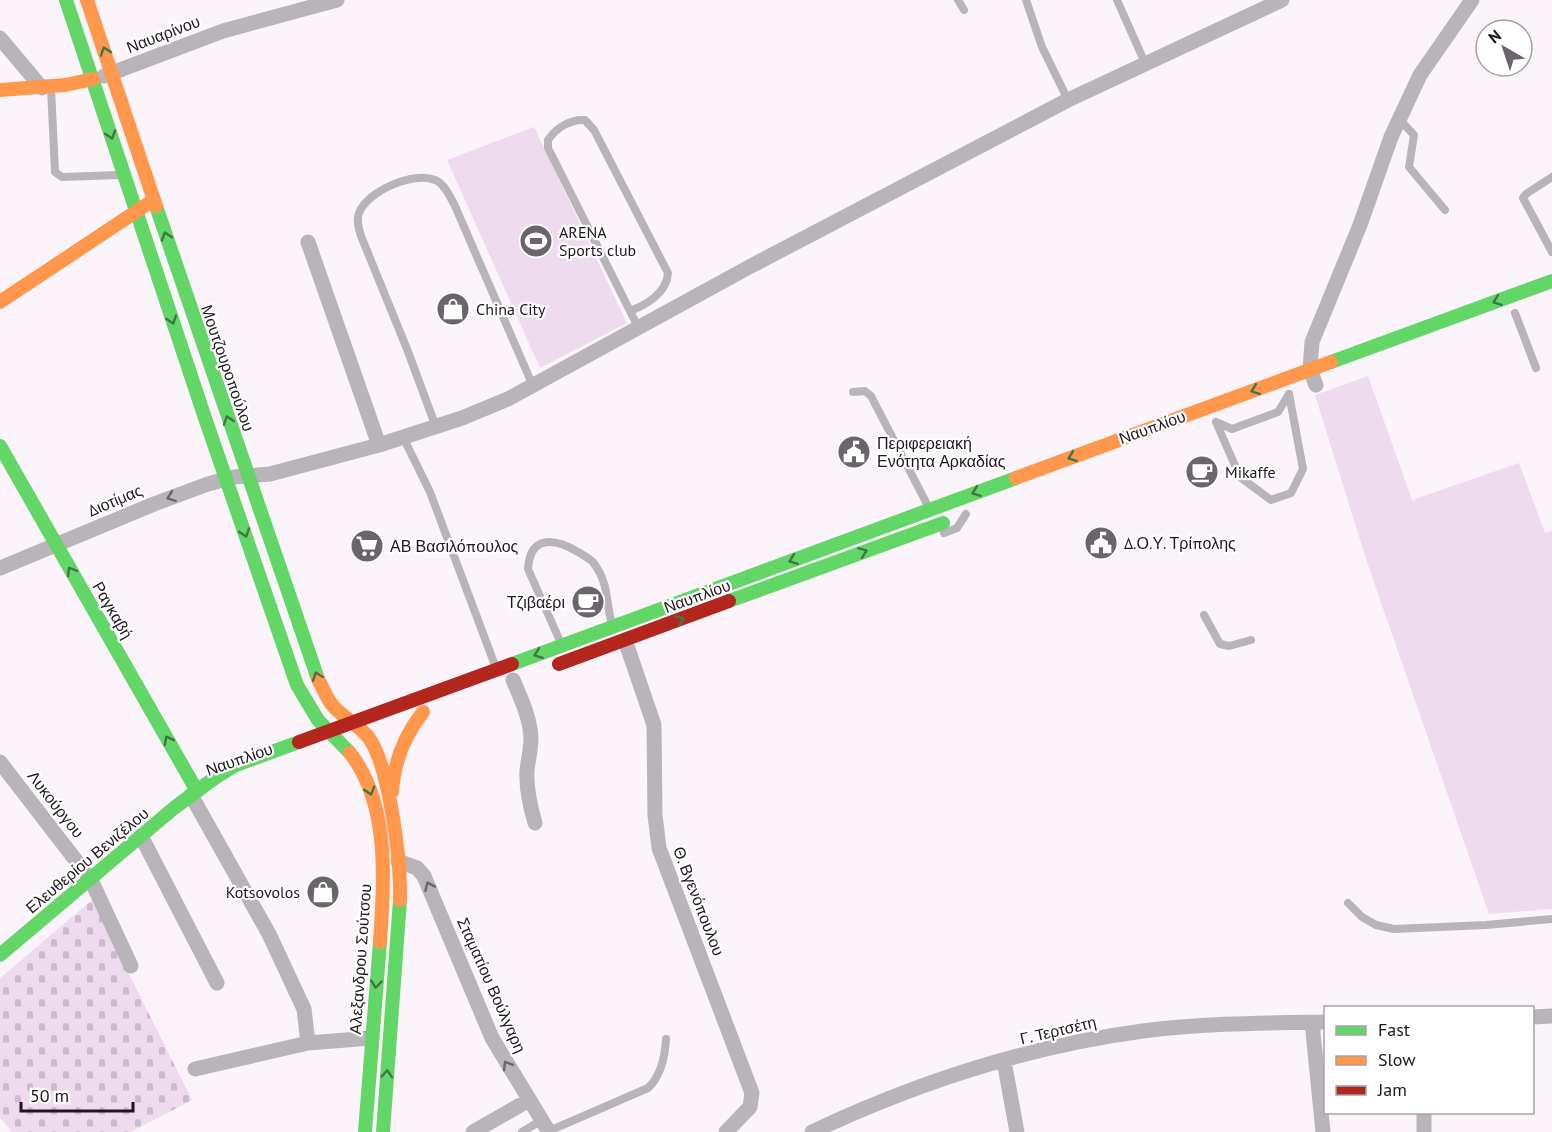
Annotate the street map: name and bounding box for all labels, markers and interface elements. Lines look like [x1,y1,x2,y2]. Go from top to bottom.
street label: Ναυαρίνου [123,11,203,57]
north arrow [1474,18,1534,78]
text: N [1484,25,1505,47]
one-way arrow [99,46,112,56]
one-way arrow [104,129,116,140]
place label: ARENA Sports club [559,222,636,260]
sports icon: ARENA Sports club [518,223,554,259]
one-way arrow [161,231,174,241]
shop icon: China City [435,291,471,327]
one-way arrow [1492,294,1503,307]
place label: China City [476,299,546,319]
street label: Μουτζουροπούλου [197,302,259,434]
one-way arrow [165,314,177,325]
one-way arrow [1250,382,1261,395]
street label: Ναυπλίου [1116,406,1188,448]
one-way arrow [223,415,236,426]
place label: Περιφερειακή Ενότητα Αρκαδίας [877,433,1006,471]
public building icon: Περιφερειακή Ενότητα Αρκαδίας [836,434,872,470]
one-way arrow [1067,450,1078,462]
cafe icon: Mikaffe [1184,454,1220,490]
place label: Mikaffe [1225,462,1276,482]
street label: Διοτίμας [85,480,145,520]
one-way arrow [971,485,982,498]
one-way arrow [167,490,177,503]
public building icon: Δ.Ο.Υ. Τρίπολης [1083,525,1119,561]
one-way arrow [238,528,251,538]
supermarket icon: ΑΒ Βασιλόπουλος [349,528,385,564]
place label: Δ.Ο.Υ. Τρίπολης [1124,533,1236,553]
place label: ΑΒ Βασιλόπουλος [390,536,519,556]
one-way arrow [857,547,868,559]
one-way arrow [788,552,799,565]
one-way arrow [67,567,78,577]
street label: Ναυπλίου [661,575,733,617]
street label: Ραγκαβή [89,578,137,642]
cafe icon: Τζιβαέρι [570,584,606,620]
place label: Τζιβαέρι [507,592,565,612]
one-way arrow [674,614,685,627]
one-way arrow [533,646,544,659]
one-way arrow [312,671,324,682]
one-way arrow [164,736,175,746]
street label: Ναυπλίου [203,738,275,780]
street label: Λυκούργου [24,766,88,842]
one-way arrow [363,785,375,796]
street label: Ελευθερίου Βενιζέλου [22,803,152,917]
street label: Θ. Βγενόπουλου [669,844,729,958]
shop icon: Kotsovolos [305,874,341,910]
place label: Kotsovolos [226,882,300,902]
one-way arrow [424,882,436,893]
street label: Αλεξανδρου Σούτσου [345,883,375,1035]
street label: Σταματίου Βούλγαρη [453,914,531,1056]
one-way arrow [370,980,383,989]
legend [1324,1006,1534,1114]
street label: Γ. Τερτσέτη [1018,1012,1098,1048]
text: Fast [1378,1018,1410,1041]
text: Slow [1378,1048,1416,1071]
one-way arrow [503,1061,515,1071]
one-way arrow [380,1069,393,1078]
scale bar [21,1075,134,1113]
text: Jam [1377,1078,1407,1101]
text: 50 m [30,1084,69,1107]

